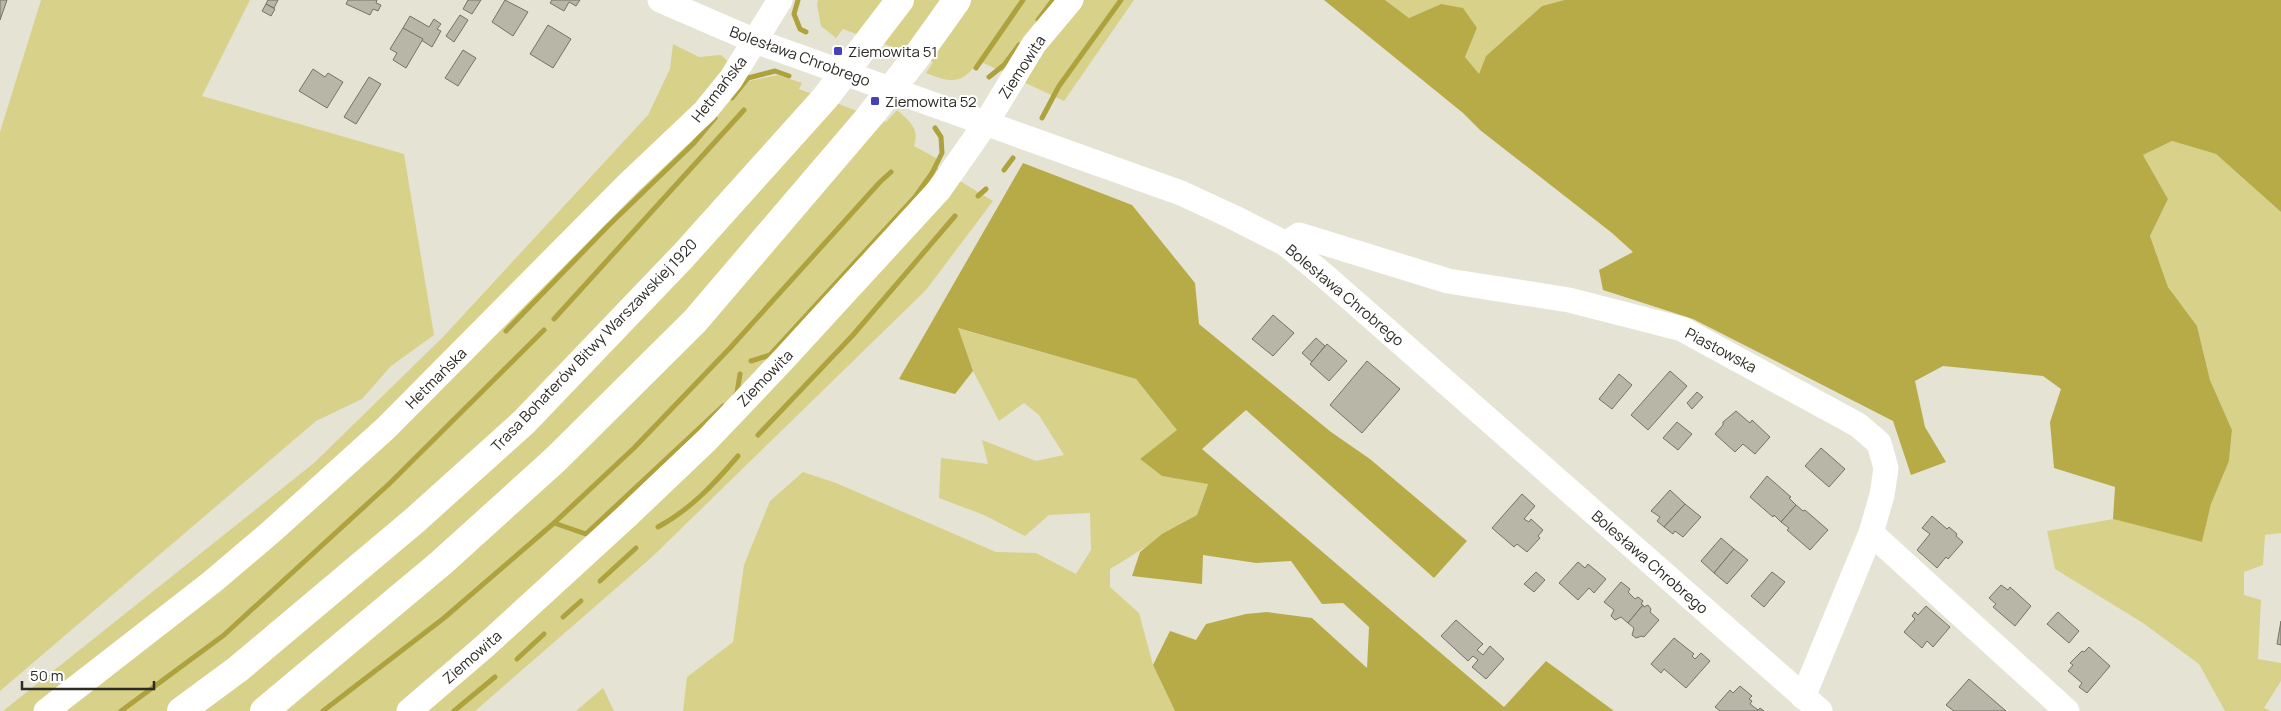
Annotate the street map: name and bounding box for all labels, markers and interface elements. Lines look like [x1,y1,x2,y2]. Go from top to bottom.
street label: Bolesława Chrobrego [727,21,873,91]
street label: Ziemowita [994,31,1050,103]
place label: Ziemowita 51 [848,41,937,62]
marker: Ziemowita 51 [832,45,844,57]
street label: Hetmańska [687,52,751,126]
place label: Ziemowita 52 [885,91,977,112]
marker: Ziemowita 52 [869,95,881,107]
street label: Trasa Bohaterów Bitwy Warszawskiej 1920 [486,234,702,456]
street label: Bolesława Chrobrego [1281,239,1409,351]
street label: Piastowska [1682,322,1760,378]
street label: Hetmańska [401,343,471,413]
street label: Ziemowita [732,345,798,411]
street label: Bolesława Chrobrego [1587,505,1713,619]
street label: Ziemowita [438,626,506,688]
scale bar [22,658,155,690]
text: 50 m [30,665,64,686]

